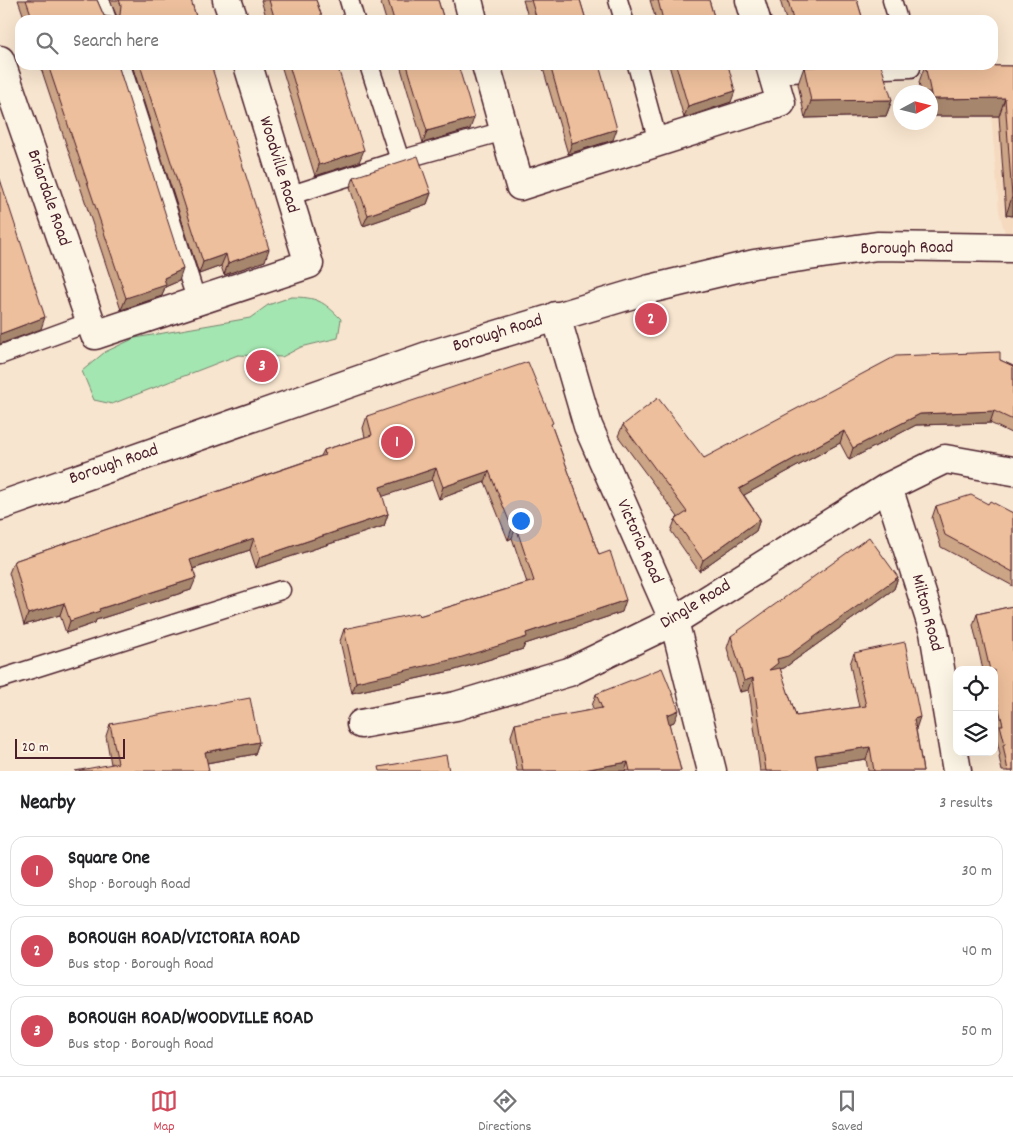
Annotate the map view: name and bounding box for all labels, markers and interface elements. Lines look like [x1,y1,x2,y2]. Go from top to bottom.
search box [15,15,998,70]
icon: search [33,29,61,57]
text: Search here [73,29,159,56]
north arrow [893,85,938,130]
street label: Woodville Road [251,114,305,216]
street label: Briardale Road [20,146,76,250]
street label: Borough Road [860,236,954,262]
pin: 2 [635,300,667,338]
street label: Borough Road [450,308,546,360]
pin: 3 [246,347,278,385]
pin: 1 [381,423,413,461]
street label: Borough Road [66,438,162,492]
street label: Victoria Road [609,496,669,588]
your location [508,508,534,534]
street label: Milton Road [904,572,948,654]
street label: Dingle Road [656,574,736,636]
map controls [953,666,998,756]
button: locate [953,666,998,711]
button: layers [953,711,998,756]
scale bar [15,736,125,759]
text: 20 m [22,738,49,758]
text: Nearby [20,789,75,819]
text: 3 results [939,792,993,815]
text: Square One [68,846,150,873]
text: 1 [35,860,39,883]
text: 30 m [962,860,992,883]
text: Shop · Borough Road [68,873,190,896]
text: BOROUGH ROAD/VICTORIA ROAD [68,926,300,953]
text: 2 [34,940,41,963]
text: 40 m [962,940,992,963]
text: Bus stop · Borough Road [68,953,214,976]
text: BOROUGH ROAD/WOODVILLE ROAD [68,1006,313,1033]
text: 3 [33,1020,41,1043]
text: 50 m [961,1020,992,1043]
text: Bus stop · Borough Road [68,1033,214,1056]
tab: Map [150,1087,178,1137]
tab: Directions [478,1087,531,1137]
tab: Saved [832,1087,863,1137]

